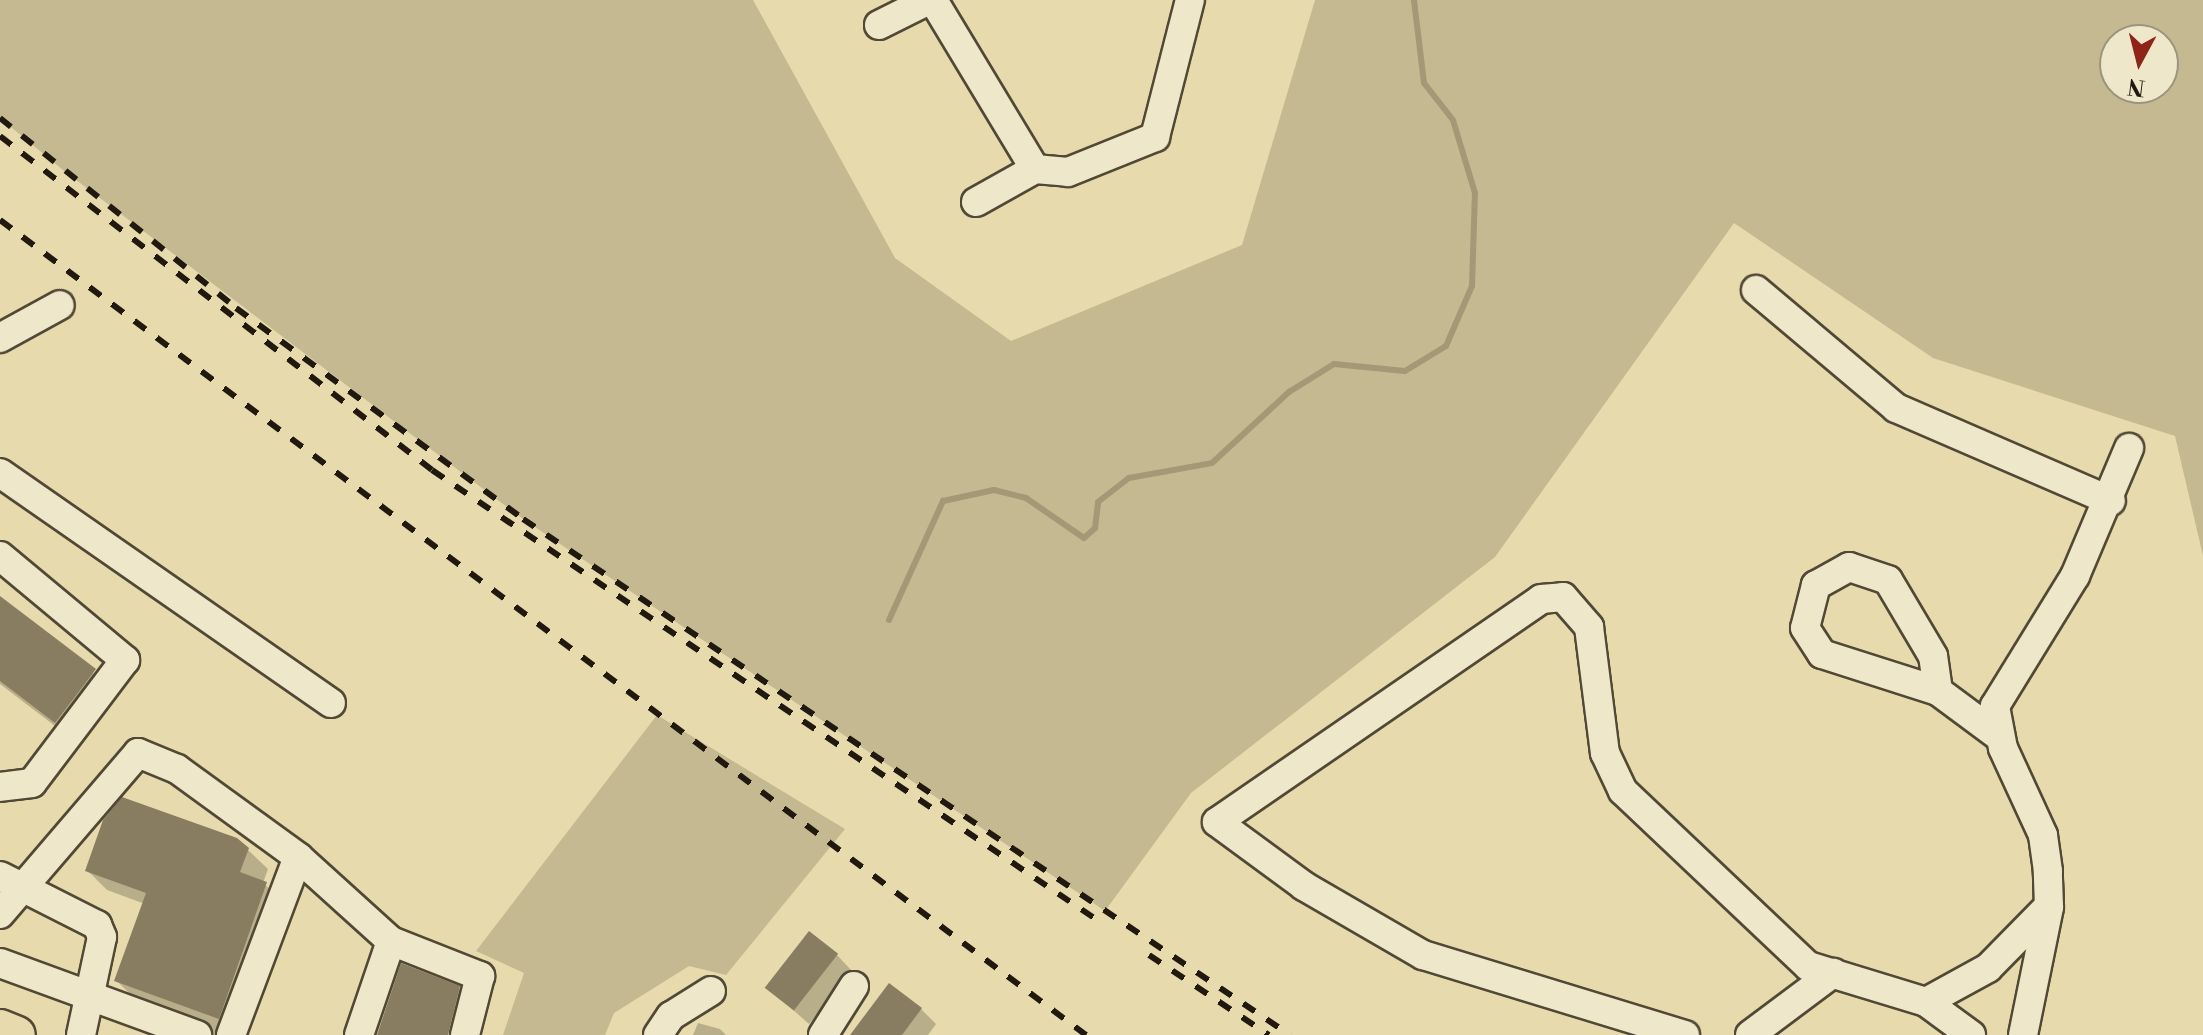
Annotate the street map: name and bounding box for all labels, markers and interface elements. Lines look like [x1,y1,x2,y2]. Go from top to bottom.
north arrow [2099,24,2179,104]
text: N [2126,72,2147,101]

